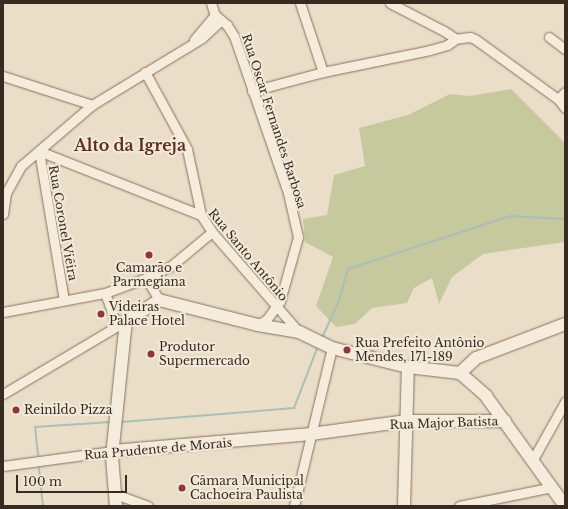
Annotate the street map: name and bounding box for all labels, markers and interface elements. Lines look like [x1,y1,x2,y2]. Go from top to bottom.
street label: Rua Oscar Fernandes Barbosa [239,32,309,210]
district label: Alto da Igreja [74,135,186,155]
street label: Rua Coronel Viêira [46,164,80,282]
street label: Rua Santo Antônio [205,206,291,304]
marker: Camarão e Parmegiana [144,250,154,260]
place label: Camarão e Parmegiana [112,261,186,289]
place label: Videiras Palace Hotel [109,300,185,328]
marker: Videiras Palace Hotel [96,309,106,319]
place label: Rua Prefeito Antônio Mendes, 171-189 [355,336,485,364]
place label: Produtor Supermercado [159,340,250,368]
marker: Rua Prefeito Antônio Mendes, 171-189 [342,345,352,355]
marker: Produtor Supermercado [146,349,156,359]
place label: Reinildo Pizza [24,403,112,417]
marker: Reinildo Pizza [11,405,21,415]
street label: Rua Major Batista [389,414,499,432]
street label: Rua Prudente de Morais [83,435,233,463]
scale bar [18,467,129,493]
text: 100 m [23,474,62,489]
place label: Câmara Municipal Cachoeira Paulista [190,474,304,502]
marker: Câmara Municipal Cachoeira Paulista [177,483,187,493]

